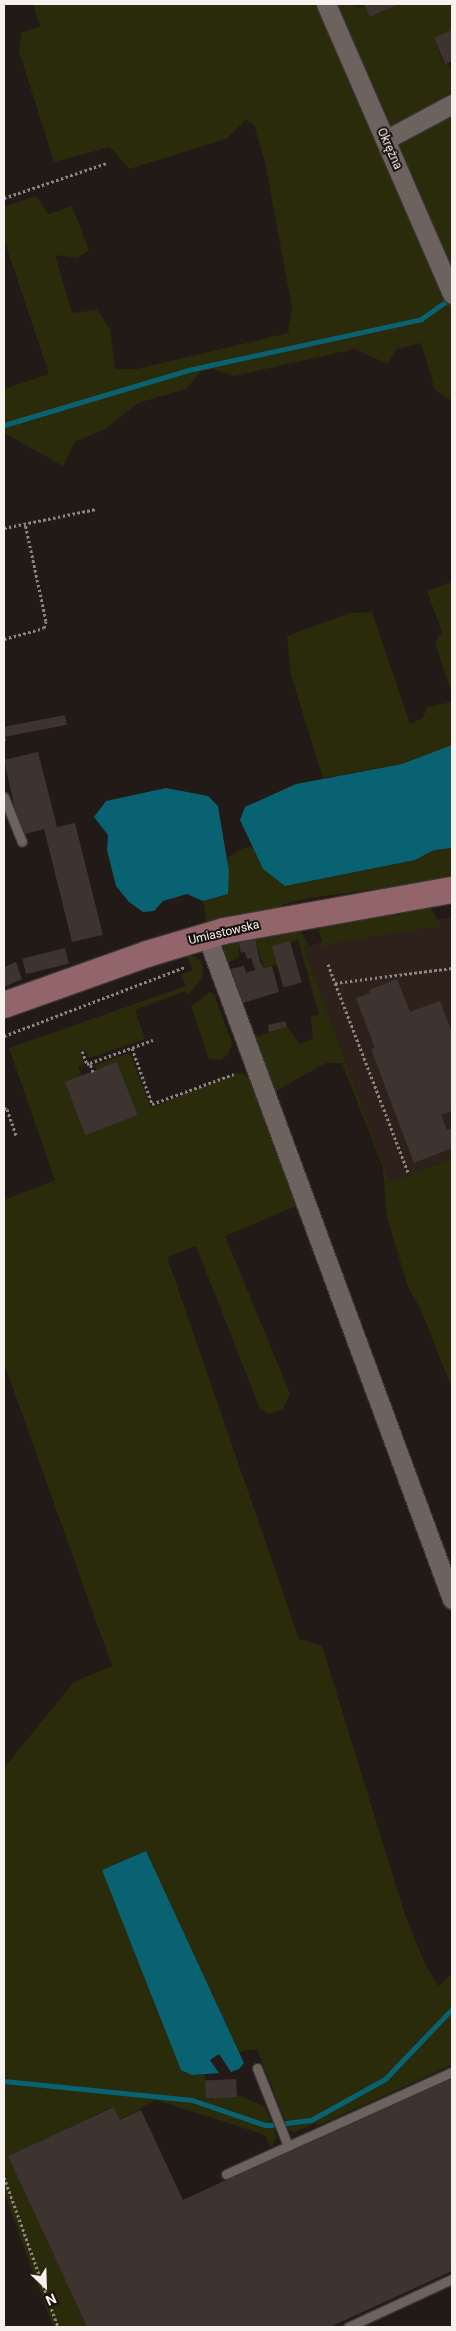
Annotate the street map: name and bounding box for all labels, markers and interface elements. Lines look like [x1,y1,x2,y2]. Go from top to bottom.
street label: Okrężna [374,126,404,172]
street label: Umiastowska [187,918,261,948]
north arrow [20,2261,70,2311]
text: N [43,2290,59,2309]

